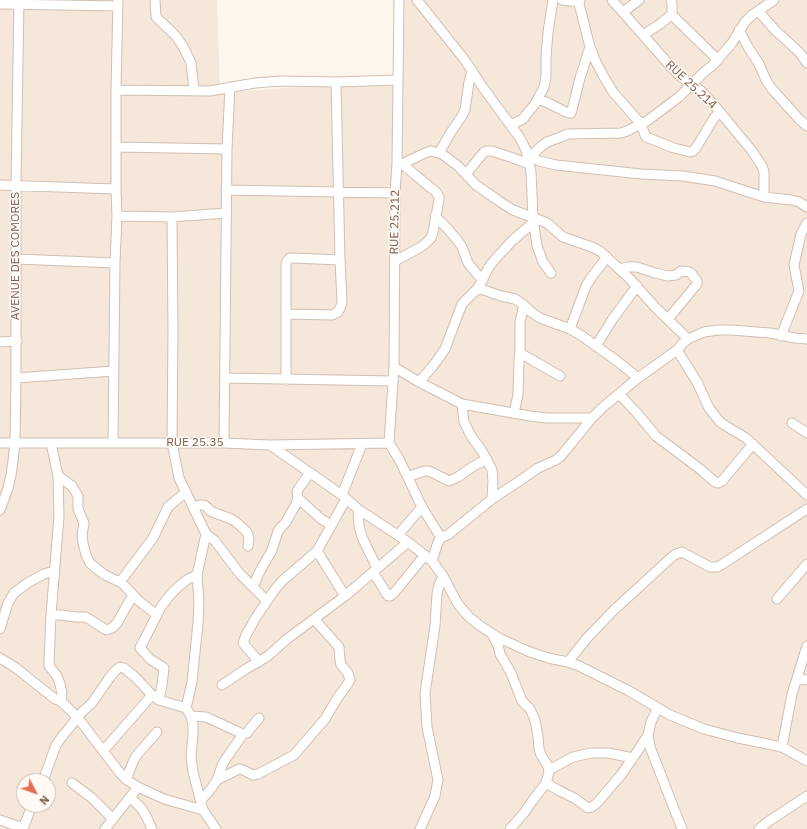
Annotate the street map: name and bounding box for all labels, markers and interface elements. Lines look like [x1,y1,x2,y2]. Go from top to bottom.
street label: RUE 25.214 [662,58,720,112]
street label: RUE 25.212 [387,189,403,255]
street label: AVENUE DES COMORES [9,192,23,320]
street label: RUE 25.35 [166,436,224,450]
north arrow [16,773,56,813]
text: N [36,793,52,808]

